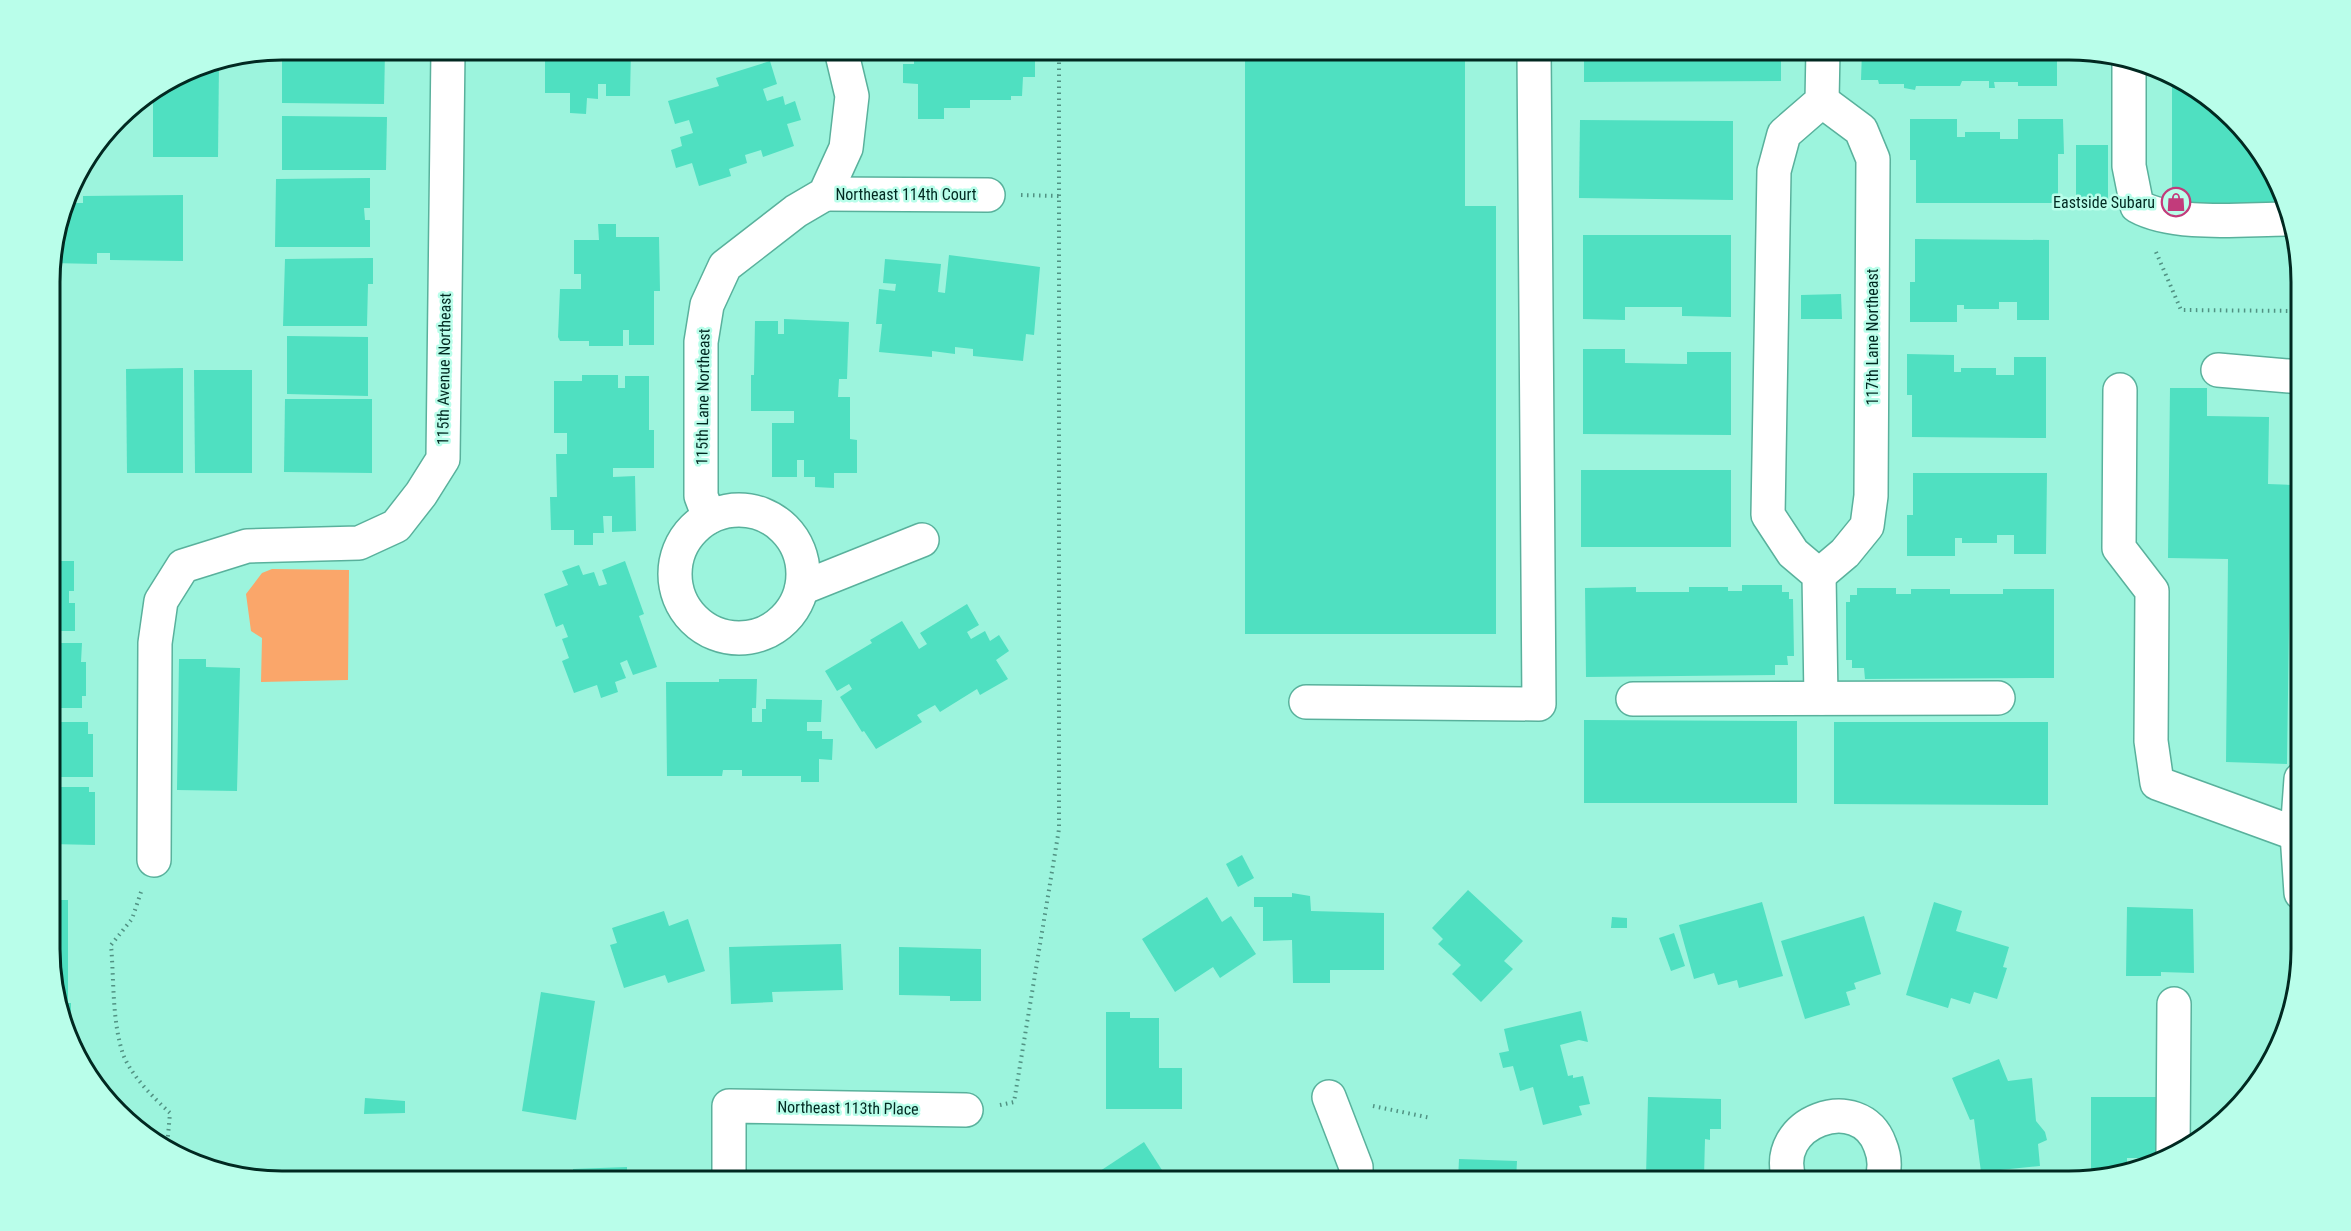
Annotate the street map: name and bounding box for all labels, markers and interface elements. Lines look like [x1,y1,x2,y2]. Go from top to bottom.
street label: Northeast 114th Court [835,185,977,204]
shop icon: Eastside Subaru [2160,186,2192,218]
place label: Eastside Subaru [2053,193,2155,212]
street label: 117th Lane Northeast [1863,268,1882,405]
street label: 115th Avenue Northeast [433,292,455,445]
street label: 115th Lane Northeast [692,328,714,466]
street label: Northeast 113th Place [777,1097,919,1119]

